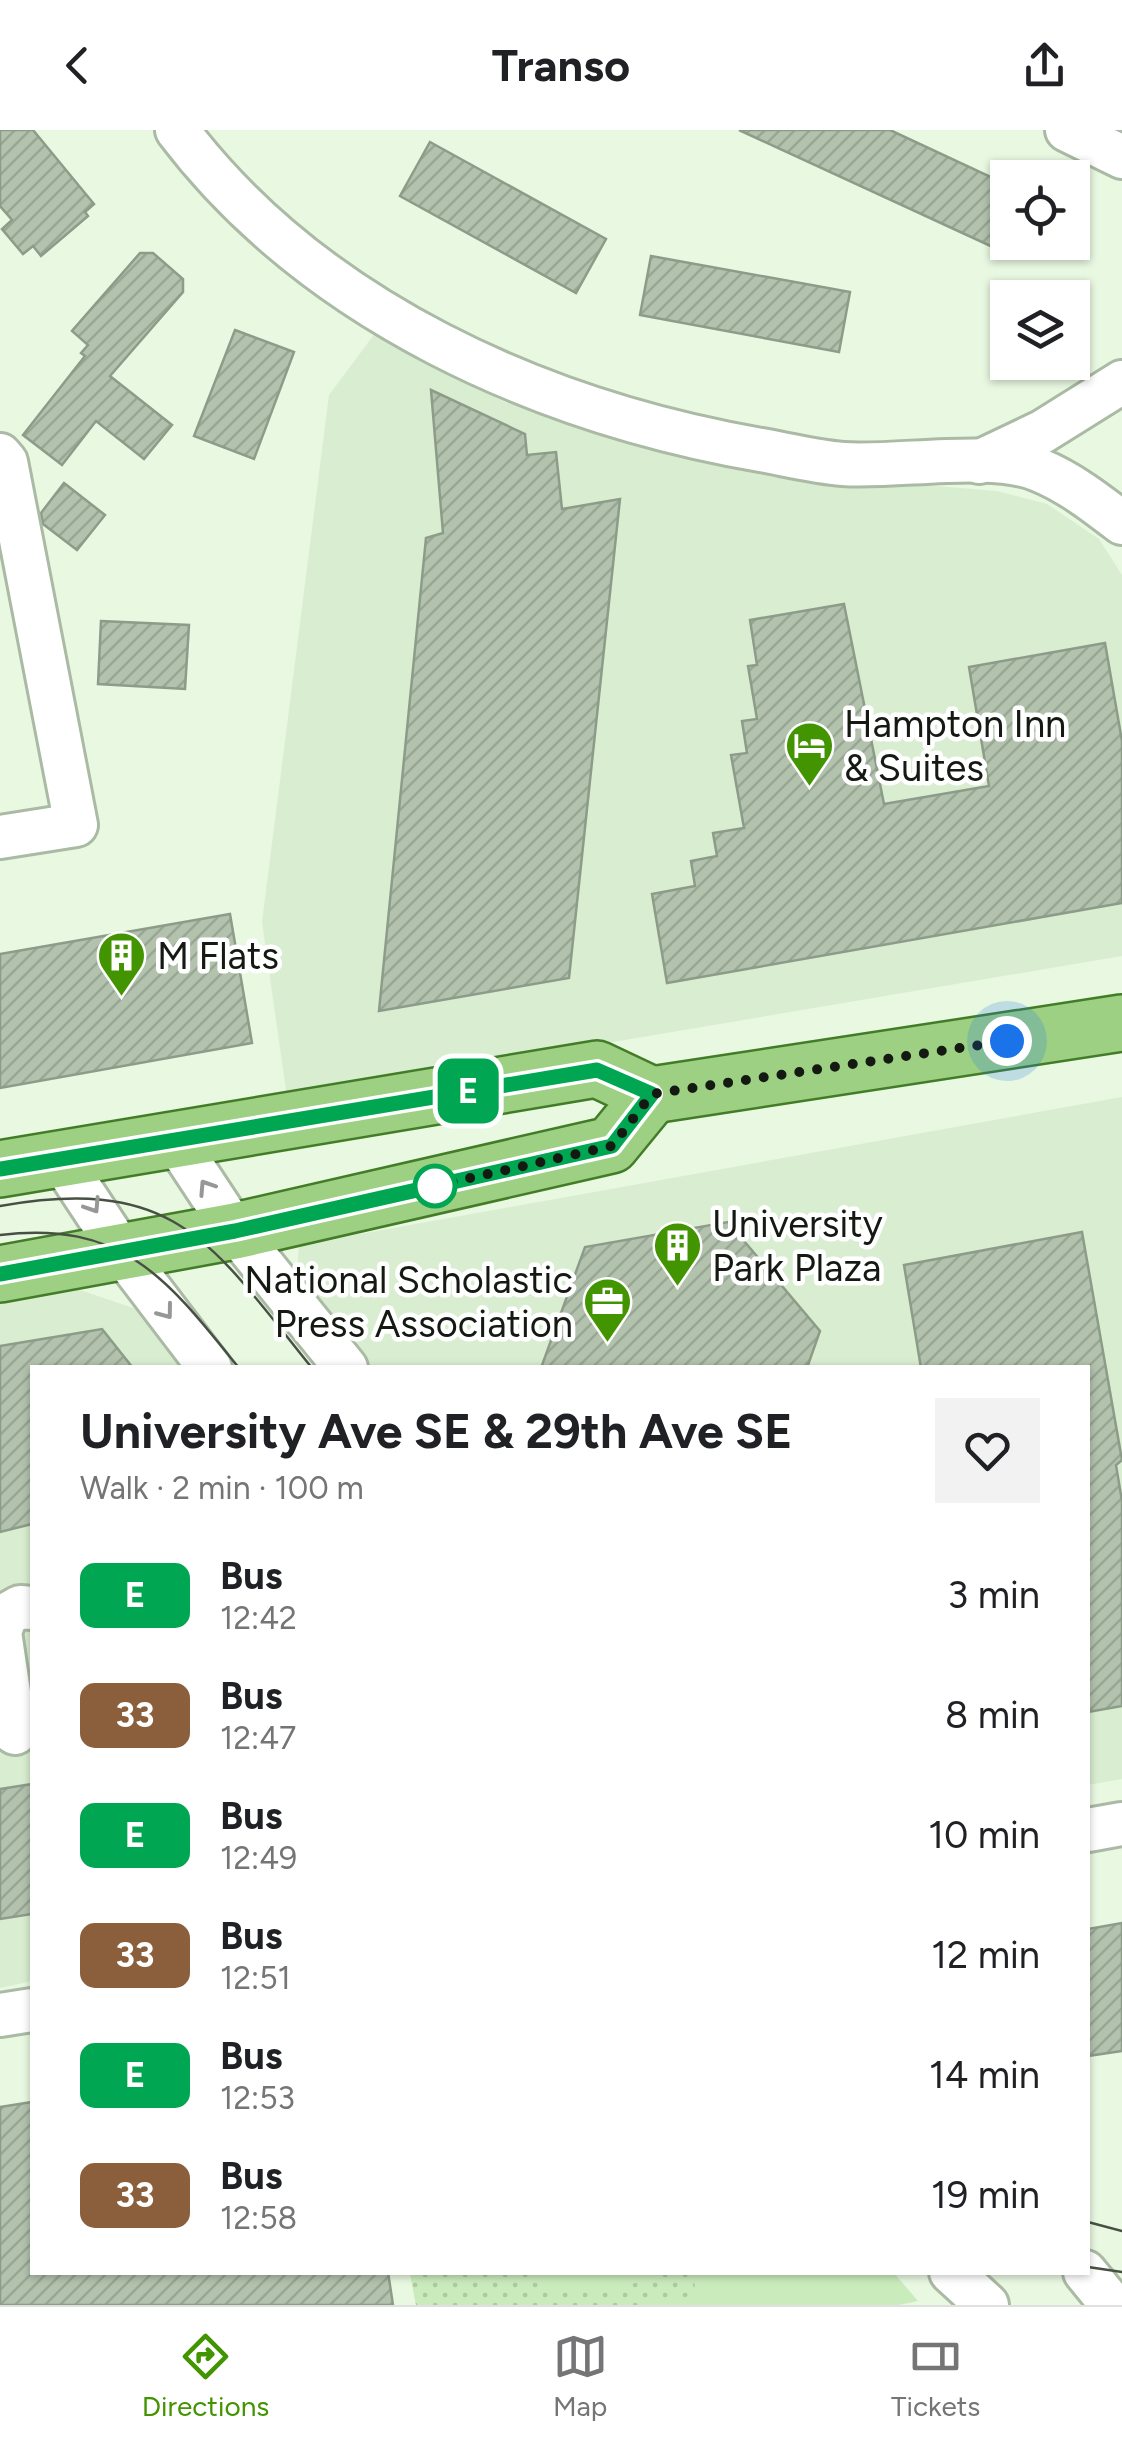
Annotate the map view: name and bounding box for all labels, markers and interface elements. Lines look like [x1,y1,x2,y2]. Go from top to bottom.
icon: back [50,38,105,93]
text: Transo [492,38,630,92]
icon: share [1017,38,1072,93]
map controls [990,160,1090,380]
button: locate [990,160,1090,260]
button: layers [990,280,1090,380]
place label: Hampton Inn & Suites [844,701,1066,791]
hotel icon: Hampton Inn & Suites [783,720,835,788]
building icon: M Flats [96,930,148,998]
place label: M Flats [157,933,279,979]
your location [982,1016,1032,1066]
line badge: E [436,1058,500,1124]
text: E [458,1070,478,1112]
unlabelled marker [414,1165,456,1207]
one-way arrow [199,1180,218,1198]
one-way arrow [81,1195,100,1213]
place label: University Park Plaza [712,1201,883,1291]
building icon: University Park Plaza [651,1220,703,1288]
place label: National Scholastic Press Association [244,1257,573,1347]
office icon: National Scholastic Press Association [582,1276,634,1344]
one-way arrow [154,1301,171,1319]
button: heart [935,1398,1040,1503]
text: University Ave SE & 29th Ave SE [80,1402,792,1460]
text: Walk · 2 min · 100 m [80,1469,364,1507]
text: Bus [220,1553,283,1599]
text: 3 min [948,1572,1040,1618]
text: E [125,1574,145,1616]
text: 12:42 [220,1599,297,1637]
text: Bus [220,1673,283,1719]
text: 8 min [945,1692,1040,1738]
text: 33 [116,1694,154,1736]
text: 12:47 [220,1719,296,1757]
text: Bus [220,1793,283,1839]
text: 10 min [928,1812,1040,1858]
text: E [125,1814,145,1856]
text: 12:49 [220,1839,297,1877]
text: Bus [220,1913,283,1959]
text: 12 min [931,1932,1040,1978]
text: 33 [116,1934,154,1976]
text: 12:51 [220,1959,291,1997]
text: Bus [220,2033,283,2079]
text: 14 min [929,2052,1040,2098]
text: E [125,2054,145,2096]
text: 12:53 [220,2079,295,2117]
text: Bus [220,2153,283,2199]
text: 19 min [931,2172,1040,2218]
text: 33 [116,2174,154,2216]
text: 12:58 [220,2199,297,2237]
tab: Directions [142,2329,269,2423]
tab: Map [553,2329,608,2423]
tab: Tickets [891,2329,980,2423]

